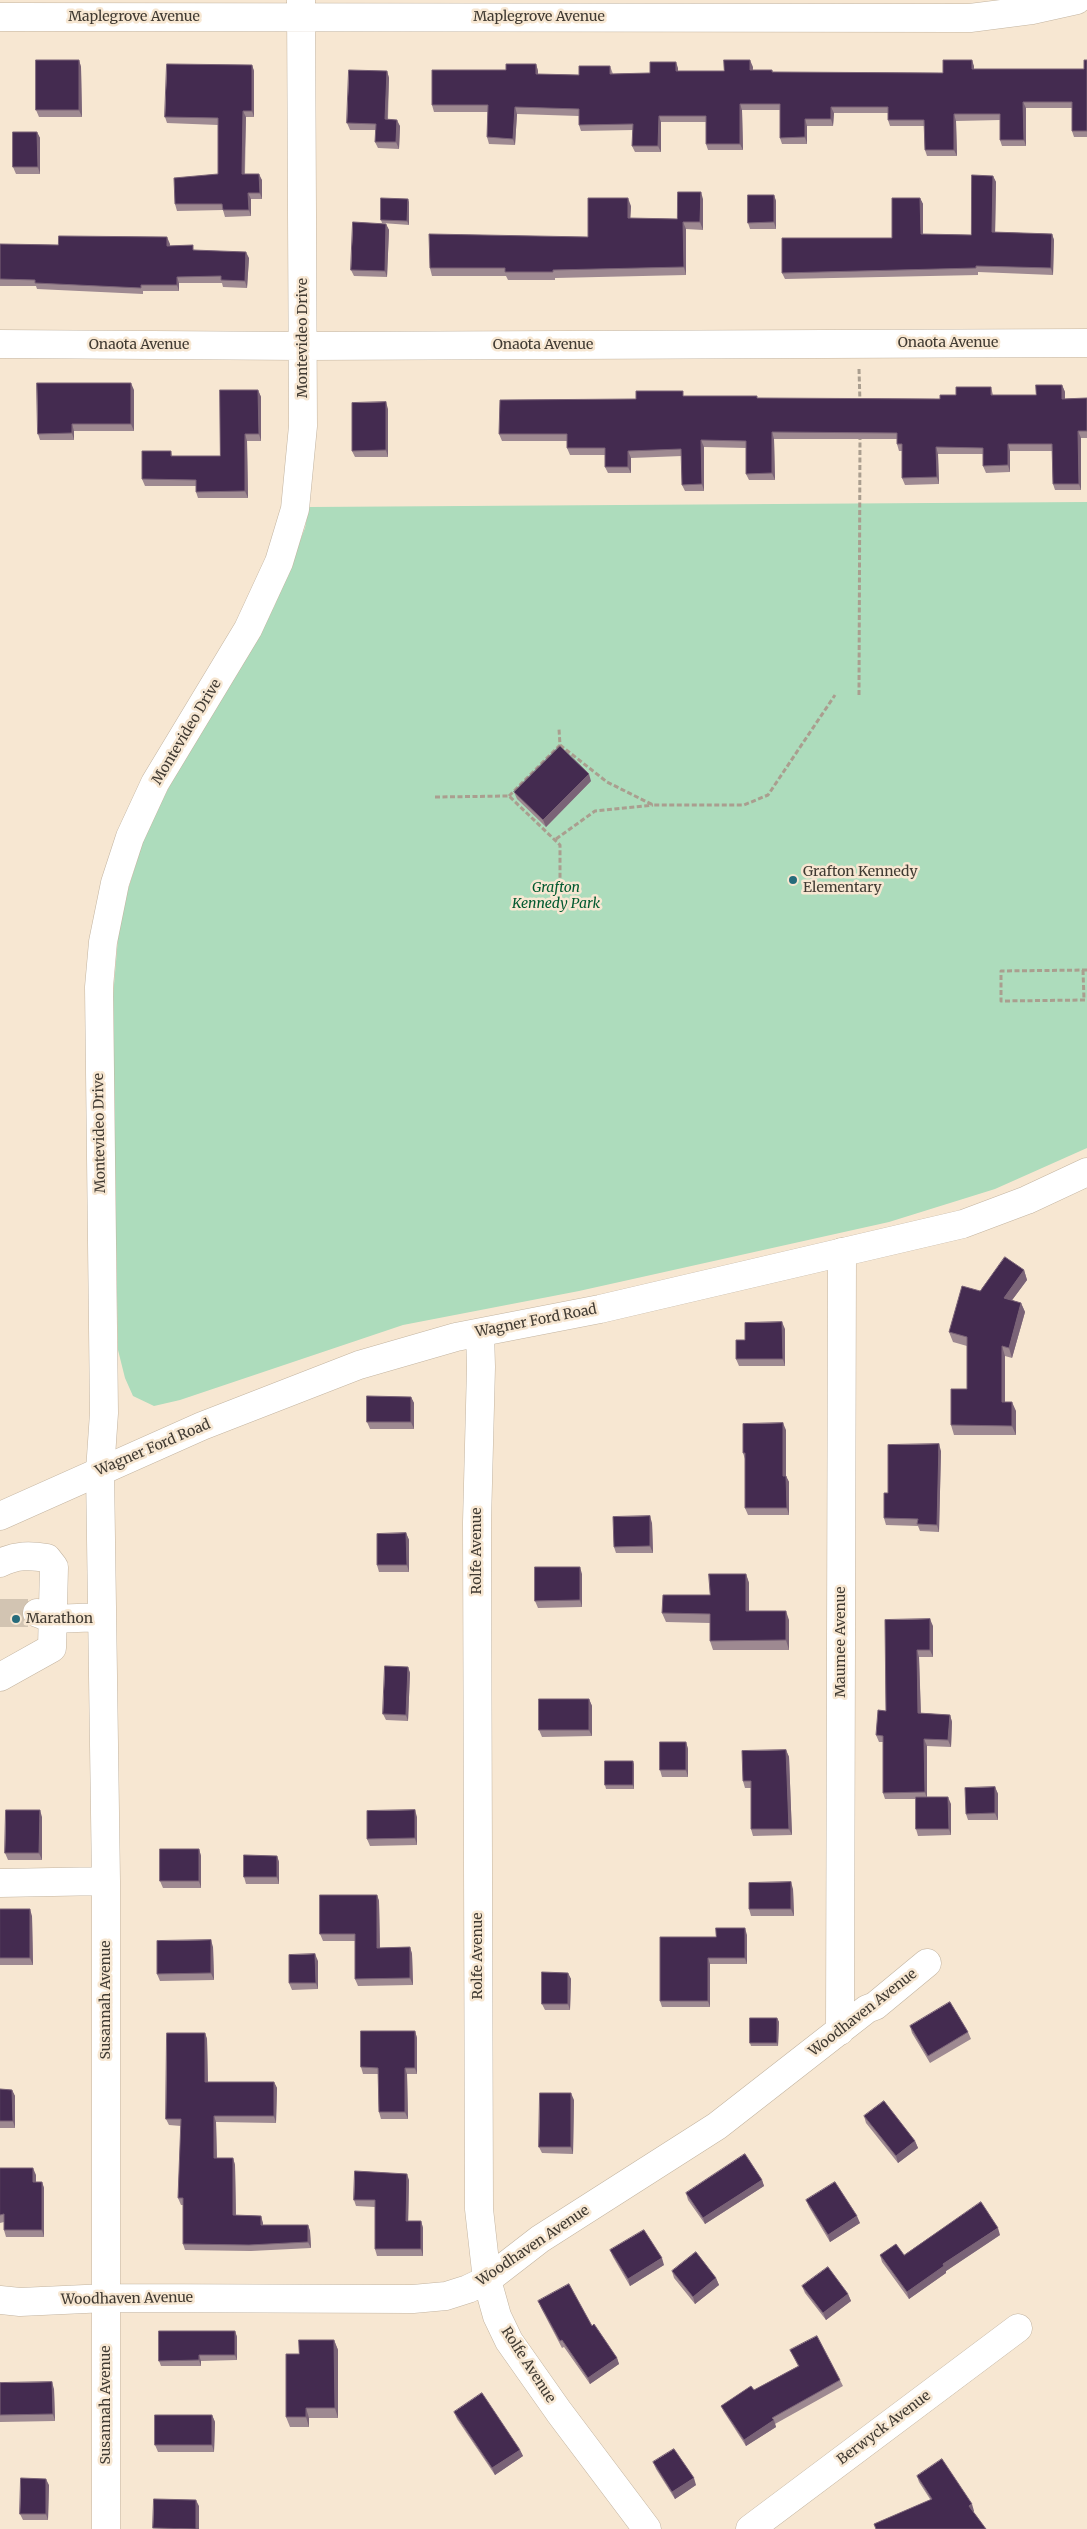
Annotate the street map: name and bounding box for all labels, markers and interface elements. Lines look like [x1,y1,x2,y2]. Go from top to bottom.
street label: Maplegrove Avenue [68,9,200,25]
street label: Maplegrove Avenue [473,9,605,25]
street label: Montevideo Drive [295,278,311,398]
street label: Onaota Avenue [898,335,998,351]
street label: Onaota Avenue [89,337,189,353]
street label: Onaota Avenue [493,337,593,353]
street label: Montevideo Drive [149,676,225,788]
place label: Grafton Kennedy Elementary [803,864,918,896]
marker: Grafton Kennedy Elementary [787,874,799,886]
park label: Grafton Kennedy Park [512,880,600,912]
street label: Montevideo Drive [91,1073,109,1193]
street label: Wagner Ford Road [474,1301,598,1341]
street label: Wagner Ford Road [93,1416,213,1480]
street label: Rolfe Avenue [469,1508,485,1594]
street label: Maumee Avenue [833,1586,849,1698]
place label: Marathon [26,1611,93,1627]
marker: Marathon [10,1613,22,1625]
street label: Rolfe Avenue [470,1913,486,1999]
street label: Susannah Avenue [98,1940,114,2060]
street label: Woodhaven Avenue [806,1966,920,2060]
street label: Woodhaven Avenue [473,2202,593,2290]
street label: Woodhaven Avenue [61,2289,193,2309]
street label: Rolfe Avenue [497,2324,559,2406]
street label: Susannah Avenue [98,2345,114,2465]
street label: Berwyck Avenue [834,2387,934,2469]

